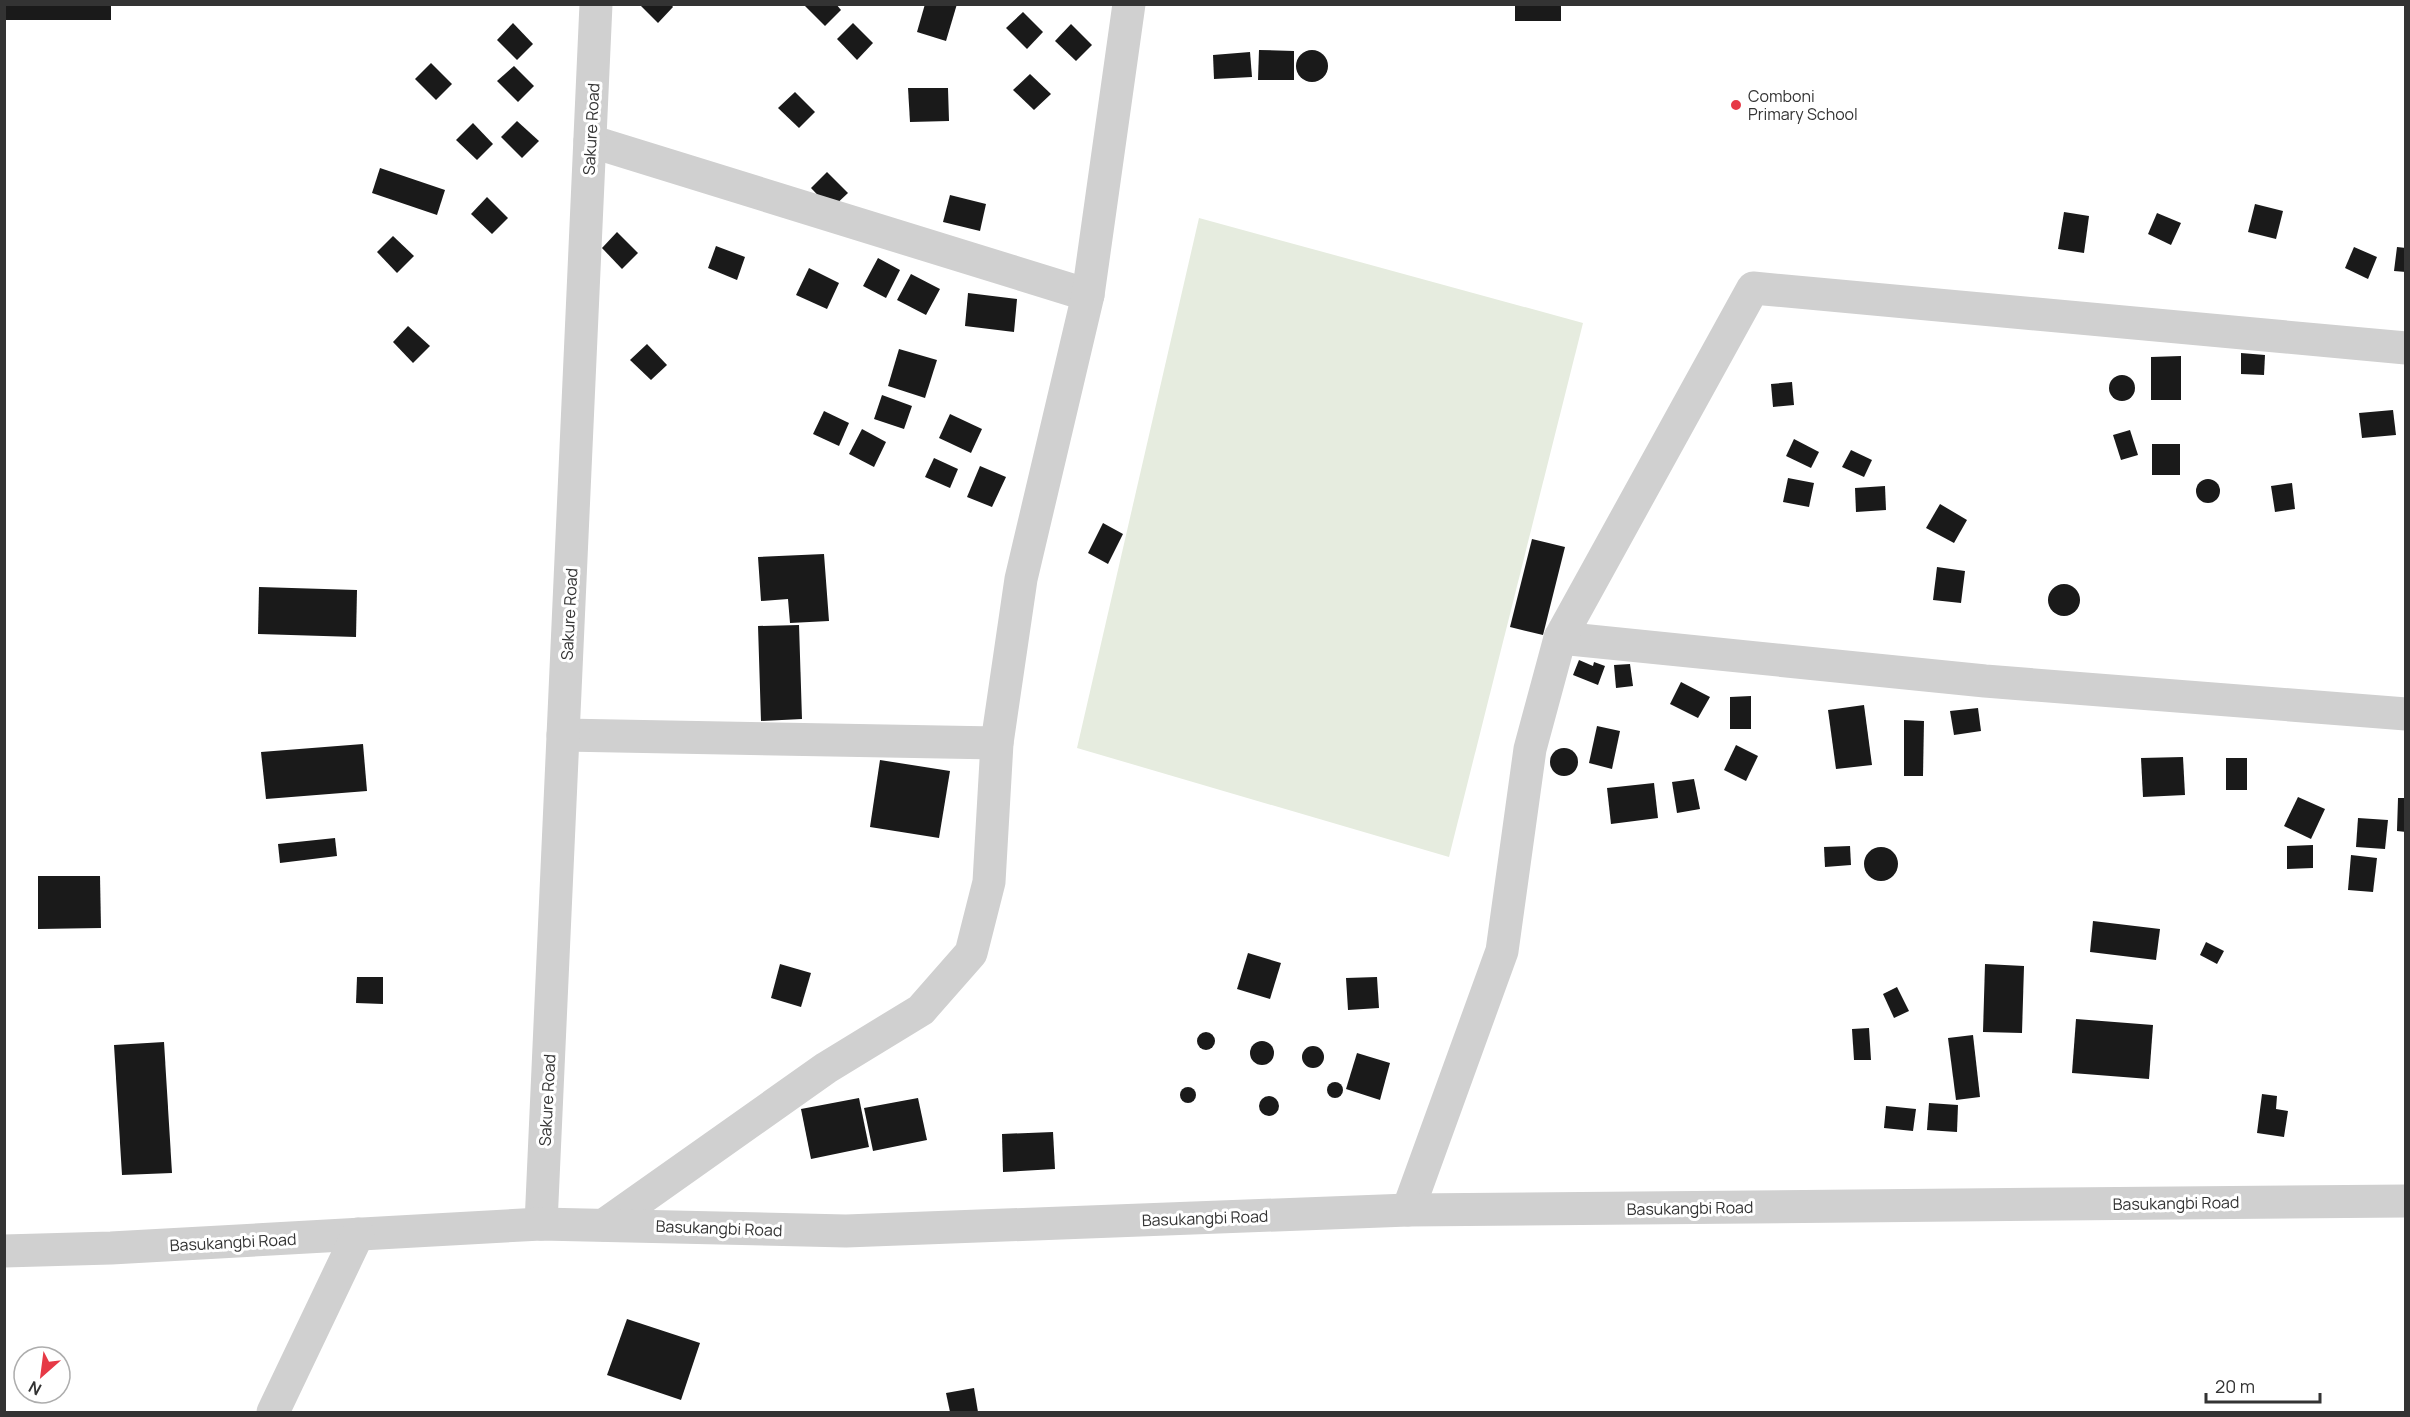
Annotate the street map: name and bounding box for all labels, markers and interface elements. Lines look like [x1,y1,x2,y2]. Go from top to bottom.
street label: Sakure Road [578,82,604,176]
place label: Comboni Primary School [1748,85,1858,125]
marker: Comboni Primary School [1729,98,1743,112]
street label: Sakure Road [556,567,582,661]
street label: Sakure Road [534,1053,560,1147]
street label: Basukangbi Road [2112,1191,2240,1215]
street label: Basukangbi Road [1626,1196,1754,1220]
street label: Basukangbi Road [1141,1205,1269,1231]
street label: Basukangbi Road [655,1215,783,1241]
street label: Basukangbi Road [169,1228,297,1256]
north arrow [12,1345,72,1405]
scale bar [2206,1366,2320,1404]
text: 20 m [2215,1374,2255,1398]
text: N [25,1376,45,1401]

